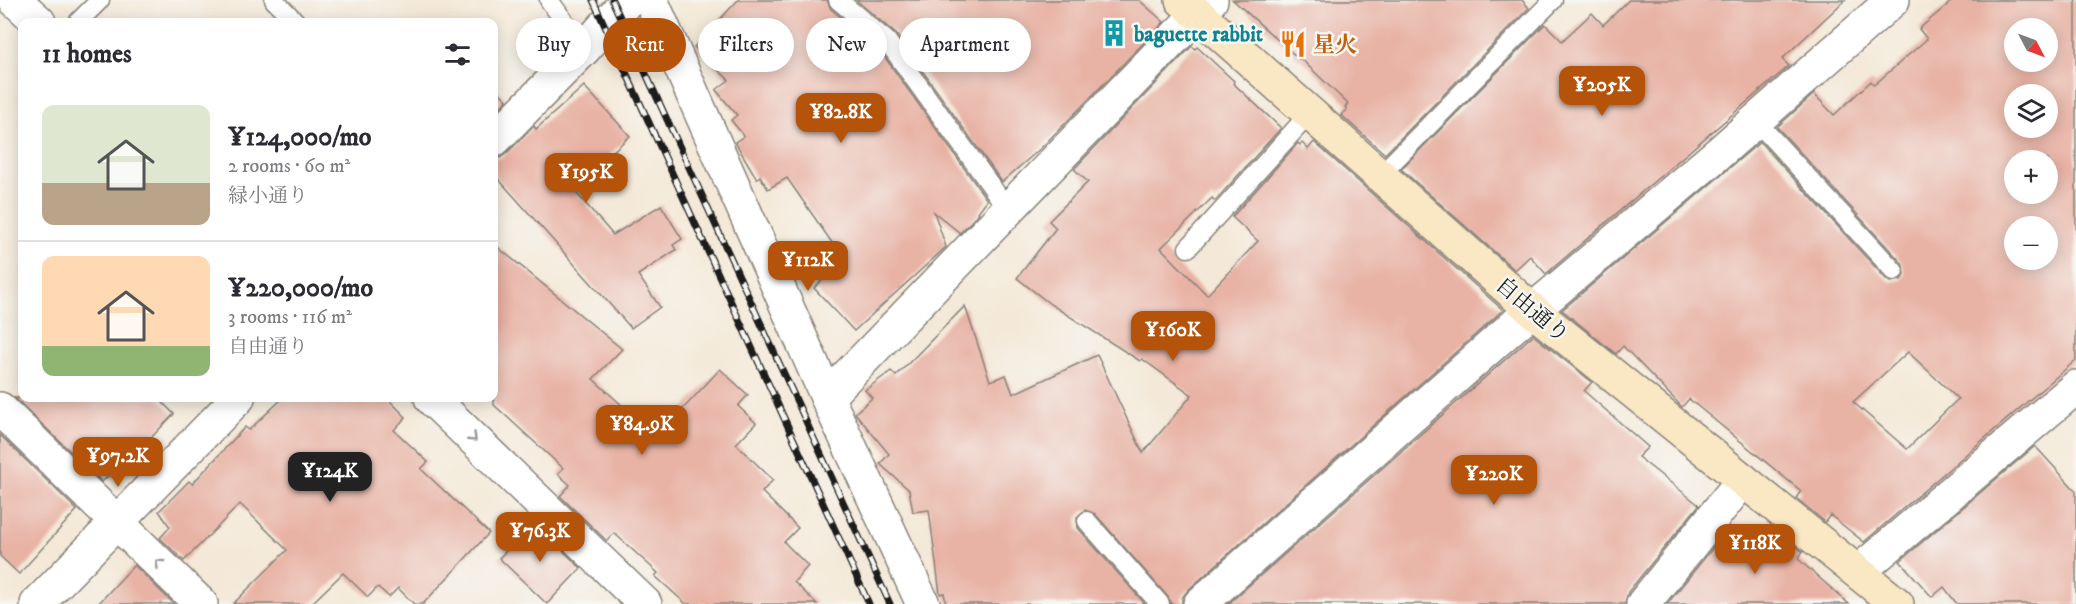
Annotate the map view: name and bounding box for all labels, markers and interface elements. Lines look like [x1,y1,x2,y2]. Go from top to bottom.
chip: Buy [516,18,591,72]
chip: Rent [603,18,686,72]
chip: Filters [698,18,794,72]
chip: New [806,18,887,72]
chip: Apartment [899,18,1031,72]
building icon: baguette rabbit [1099,18,1129,48]
north arrow [2004,18,2058,72]
map controls [2004,18,2058,270]
place label: baguette rabbit [1133,21,1263,48]
restaurant icon: 星火 [1278,29,1308,59]
place label: 星火 [1313,32,1357,59]
text: 11 homes [42,38,132,71]
icon: filters [441,38,474,71]
pin: ¥205K [1560,66,1644,117]
text: ¥205K [1573,73,1631,98]
button: layers [2004,84,2058,138]
pin: ¥82.8K [792,93,890,144]
text: ¥82.8K [810,100,872,125]
text: ¥124,000/mo [228,121,372,154]
icon: home [90,129,162,201]
button: + [2004,150,2058,204]
pin: ¥195K [544,153,628,204]
text: 2 rooms · 60 m² [228,154,350,179]
text: ¥195K [559,160,613,185]
text: 緑小通り [228,184,308,209]
button: − [2004,216,2058,270]
pin: ¥112K [766,241,850,292]
text: ¥112K [782,248,834,273]
text: ¥220,000/mo [228,272,373,305]
street label: 自由通り [1490,272,1574,349]
icon: home [90,280,162,352]
text: 3 rooms · 116 m² [228,305,352,330]
pin: ¥160K [1131,311,1215,362]
text: ¥160K [1145,318,1201,343]
text: 自由通り [228,335,308,360]
pin: ¥84.9K [593,405,691,456]
text: ¥84.9K [610,412,674,437]
one-way arrow [466,431,476,442]
pin: ¥97.2K [69,437,167,488]
text: ¥97.2K [87,444,149,469]
pin: ¥124K [288,452,372,503]
pin: ¥220K [1452,455,1536,506]
text: ¥124K [302,459,358,484]
text: ¥220K [1465,462,1523,487]
pin: ¥76.3K [491,512,589,563]
text: ¥76.3K [510,519,570,544]
pin: ¥118K [1713,524,1797,575]
text: ¥118K [1729,531,1781,556]
one-way arrow [156,560,167,571]

